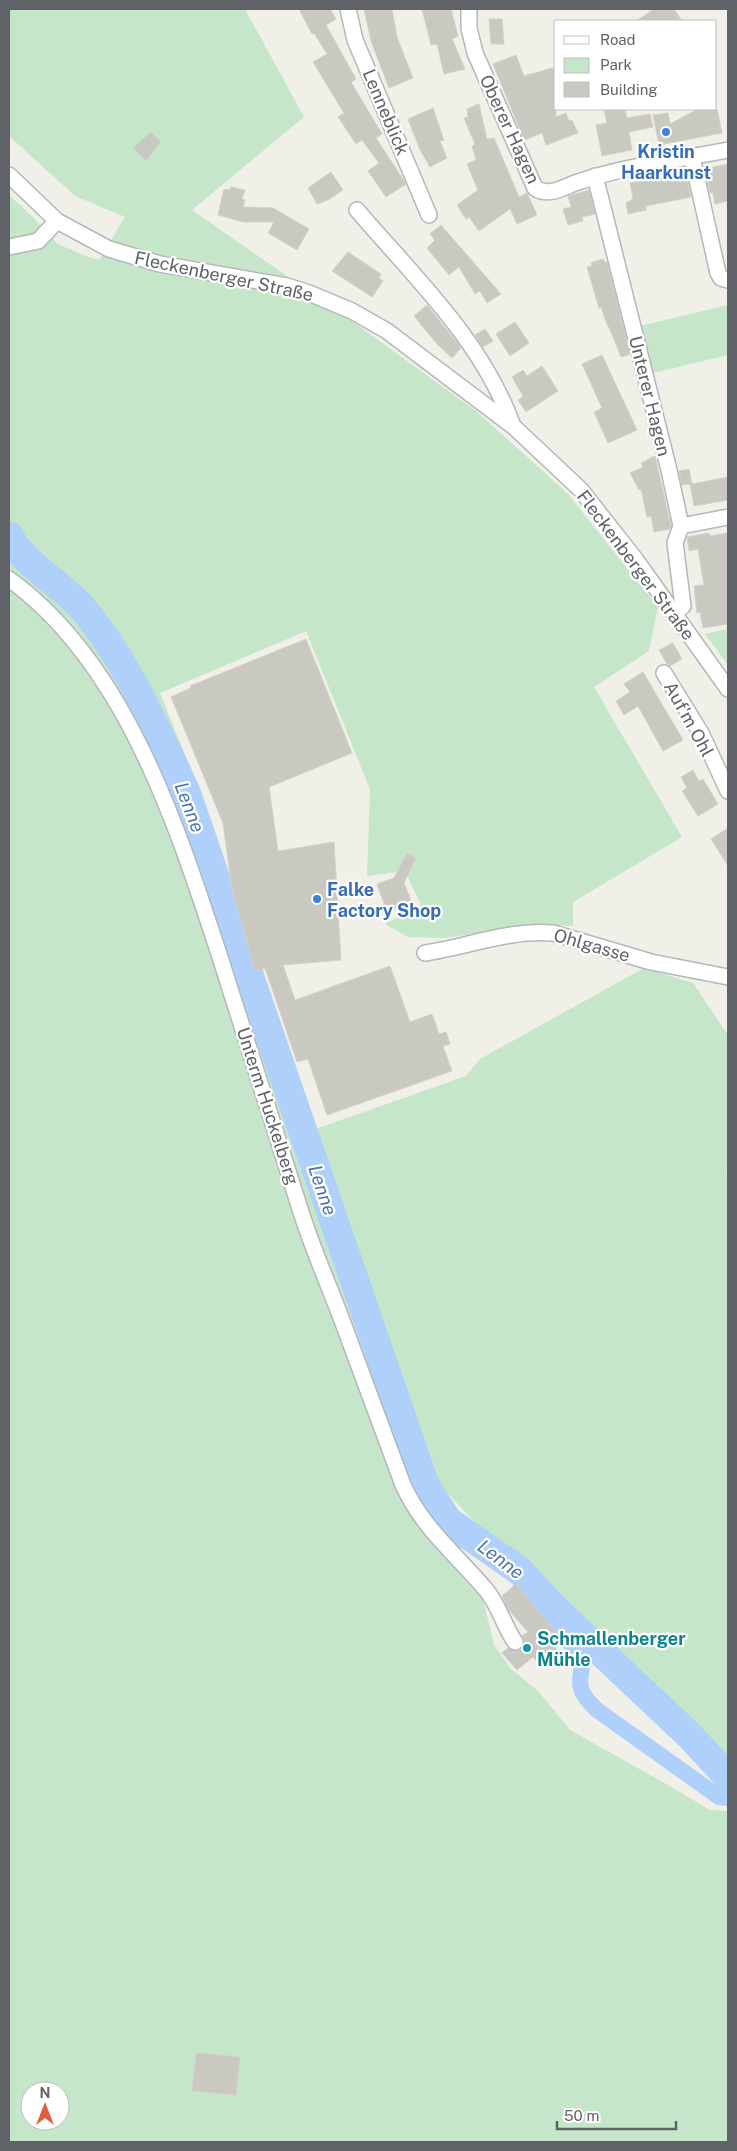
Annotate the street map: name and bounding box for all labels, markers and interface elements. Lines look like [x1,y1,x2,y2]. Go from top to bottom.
legend [554,20,717,110]
text: Road [600,31,636,48]
text: Park [600,56,632,73]
street label: Lenneblick [358,66,414,158]
street label: Oberer Hagen [476,71,544,187]
text: Building [600,81,658,98]
marker: Kristin Haarkunst [660,126,672,138]
place label: Kristin Haarkunst [621,141,711,183]
street label: Fleckenberger Straße [133,247,315,305]
street label: Unterer Hagen [625,334,675,458]
street label: Fleckenberger Straße [573,486,699,644]
street label: Auf'm Ohl [660,678,718,760]
water label: Lenne [170,779,210,835]
place label: Falke Factory Shop [327,879,441,921]
marker: Falke Factory Shop [311,893,323,905]
street label: Ohlgasse [551,924,633,966]
street label: Unterm Huckelberg [233,1024,303,1188]
water label: Lenne [304,1162,342,1218]
water label: Lenne [474,1535,528,1583]
place label: Schmallenberger Mühle [537,1628,686,1670]
marker: Schmallenberger Mühle [521,1642,533,1654]
north arrow [20,2081,70,2131]
text: N [40,2085,50,2101]
scale bar [557,2098,676,2130]
text: 50 m [564,2107,599,2124]

